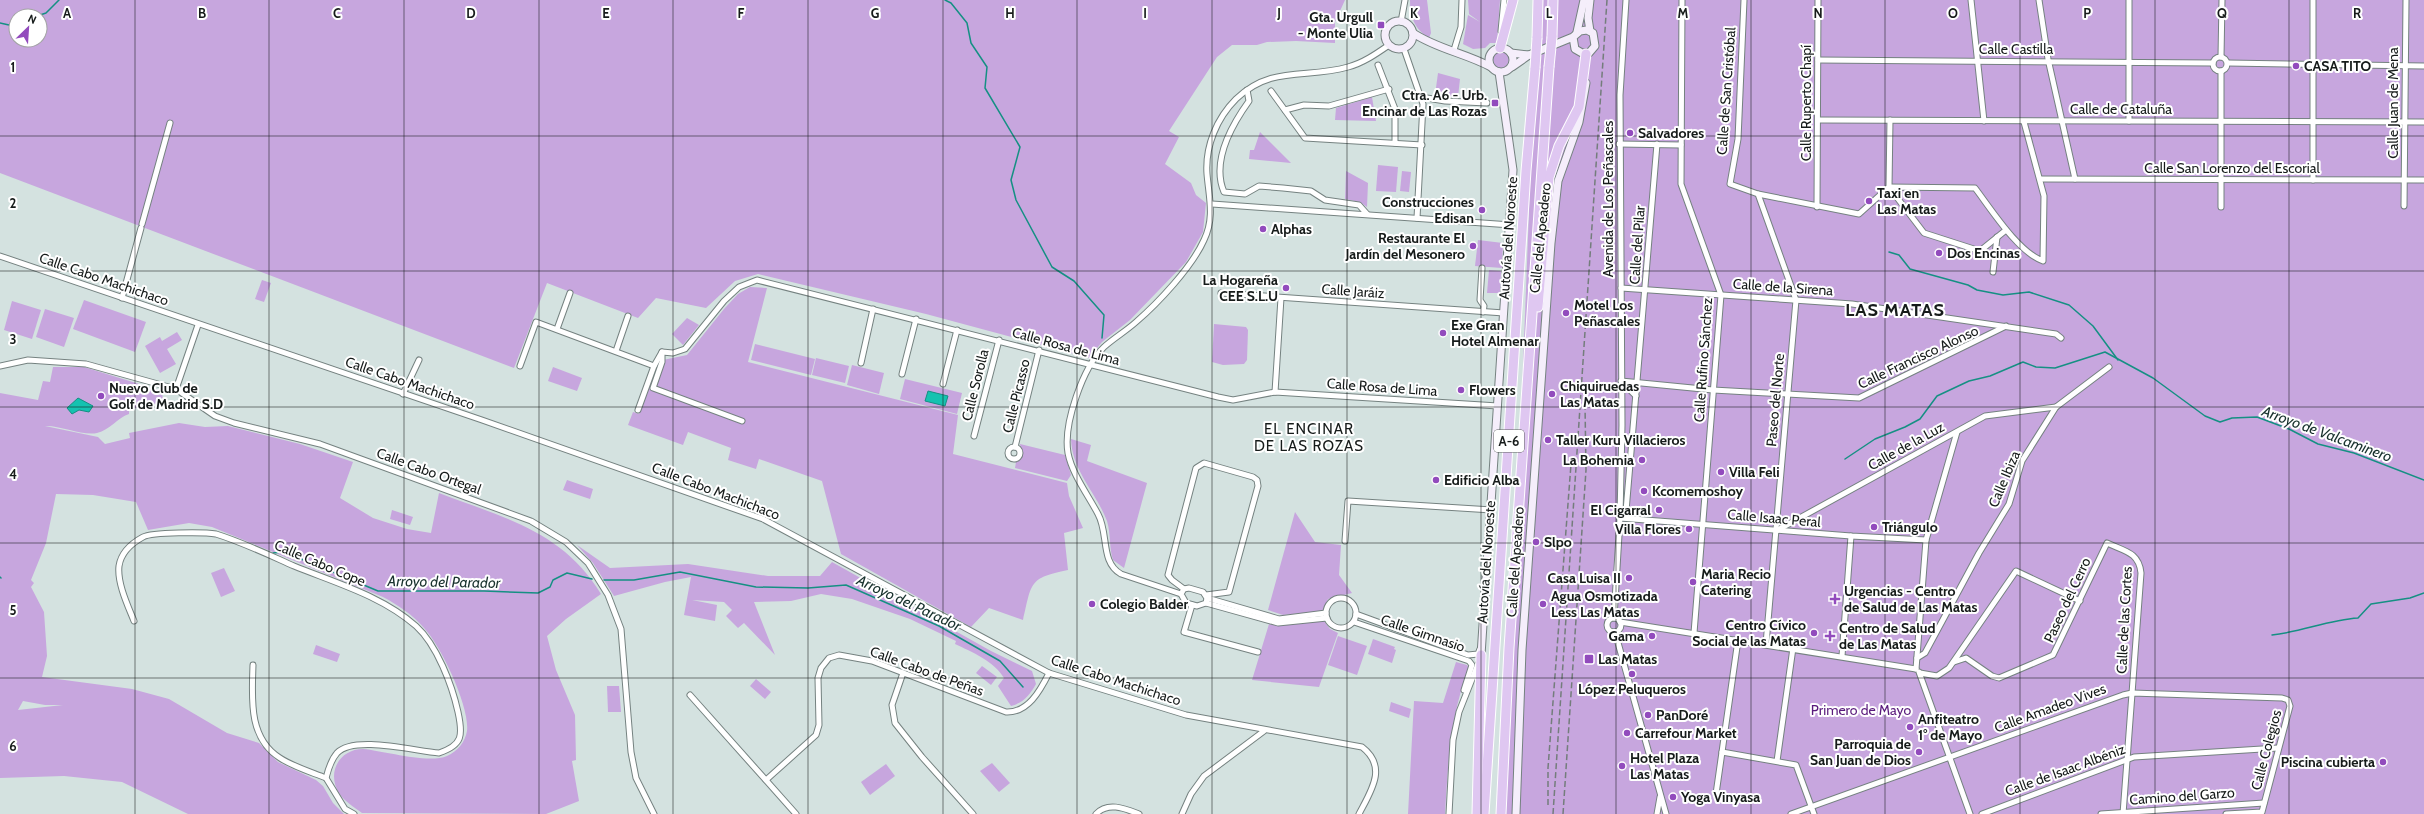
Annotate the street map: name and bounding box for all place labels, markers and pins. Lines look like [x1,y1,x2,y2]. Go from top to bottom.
place label: Gta. Urgull - Monte Ulia [1298,8,1373,42]
marker: Gta. Urgull - Monte Ulia [1376,20,1386,30]
place label: CASA TITO [2304,57,2372,75]
marker: CASA TITO [2291,61,2301,71]
place label: Ctra. A6 - Urb. Encinar de Las Rozas [1362,86,1487,120]
marker: Ctra. A6 - Urb. Encinar de Las Rozas [1490,98,1500,108]
place label: Salvadores [1638,124,1704,142]
marker: Salvadores [1625,128,1635,138]
place label: Taxi en Las Matas [1877,184,1936,218]
place label: Construcciones Edisan [1382,193,1474,227]
marker: Taxi en Las Matas [1864,196,1874,206]
marker: Construcciones Edisan [1477,205,1487,215]
place label: Alphas [1271,220,1312,238]
marker: Alphas [1258,224,1268,234]
place label: Restaurante El Jardín del Mesonero [1344,229,1465,263]
marker: Restaurante El Jardín del Mesonero [1468,241,1478,251]
place label: Dos Encinas [1947,244,2020,262]
marker: Dos Encinas [1934,248,1944,258]
place label: La Hogareña CEE S.L.U [1202,271,1278,305]
marker: La Hogareña CEE S.L.U [1281,283,1291,293]
place label: Motel Los Peñascales [1574,296,1640,330]
marker: Motel Los Peñascales [1561,308,1571,318]
place label: Exe Gran Hotel Almenar [1451,316,1539,350]
marker: Exe Gran Hotel Almenar [1438,328,1448,338]
place label: Chiquiruedas Las Matas [1560,377,1639,411]
place label: Nuevo Club de Golf de Madrid S.D [109,379,223,413]
place label: Flowers [1469,381,1516,399]
marker: Flowers [1456,385,1466,395]
marker: Chiquiruedas Las Matas [1547,389,1557,399]
marker: Nuevo Club de Golf de Madrid S.D [96,391,106,401]
place label: Taller Kuru Villacieros [1556,431,1686,449]
marker: Taller Kuru Villacieros [1543,435,1553,445]
place label: La Bohemia [1563,451,1634,469]
marker: La Bohemia [1637,455,1647,465]
place label: Villa Feli [1729,463,1780,481]
marker: Villa Feli [1716,467,1726,477]
place label: Edificio Alba [1444,471,1520,489]
marker: Edificio Alba [1431,475,1441,485]
place label: Kcomemoshoy [1652,482,1744,500]
marker: Kcomemoshoy [1639,486,1649,496]
place label: El Cigarral [1590,501,1651,519]
marker: El Cigarral [1654,505,1664,515]
place label: Triángulo [1882,518,1938,536]
place label: Villa Flores [1615,520,1681,538]
marker: Triángulo [1869,522,1879,532]
marker: Villa Flores [1684,524,1694,534]
place label: Slpo [1544,533,1572,551]
marker: Slpo [1531,537,1541,547]
place label: Maria Recio Catering [1701,565,1771,599]
place label: Casa Luisa II [1548,569,1621,587]
marker: Casa Luisa II [1624,573,1634,583]
marker: Maria Recio Catering [1688,577,1698,587]
place label: Urgencias - Centro de Salud de Las Matas [1844,582,1978,616]
place label: Agua Osmotizada Less Las Matas [1551,587,1658,621]
marker: Urgencias - Centro de Salud de Las Matas [1829,593,1841,605]
place label: Colegio Balder [1100,595,1189,613]
marker: Colegio Balder [1087,599,1097,609]
marker: Agua Osmotizada Less Las Matas [1538,599,1548,609]
place label: Centro Cívico Social de las Matas [1692,616,1806,650]
place label: Centro de Salud de Las Matas [1839,619,1935,653]
place label: Gama [1609,627,1644,645]
marker: Centro Cívico Social de las Matas [1809,628,1819,638]
marker: Centro de Salud de Las Matas [1824,630,1836,642]
marker: Gama [1647,631,1657,641]
place label: Las Matas [1598,650,1657,668]
marker: Las Matas [1583,653,1595,665]
marker: López Peluqueros [1627,669,1637,679]
place label: López Peluqueros [1578,680,1686,698]
place label: PanDoré [1656,706,1708,724]
marker: PanDoré [1643,710,1653,720]
place label: Anfiteatro 1° de Mayo [1918,710,1982,744]
marker: Anfiteatro 1° de Mayo [1905,722,1915,732]
place label: Carrefour Market [1635,724,1737,742]
marker: Carrefour Market [1622,728,1632,738]
place label: Parroquia de San Juan de Dios [1810,735,1911,769]
marker: Parroquia de San Juan de Dios [1914,747,1924,757]
place label: Hotel Plaza Las Matas [1630,749,1699,783]
place label: Piscina cubierta [2281,753,2375,771]
marker: Piscina cubierta [2378,757,2388,767]
marker: Hotel Plaza Las Matas [1617,761,1627,771]
place label: Yoga Vinyasa [1680,788,1760,806]
marker: Yoga Vinyasa [1668,792,1678,802]

